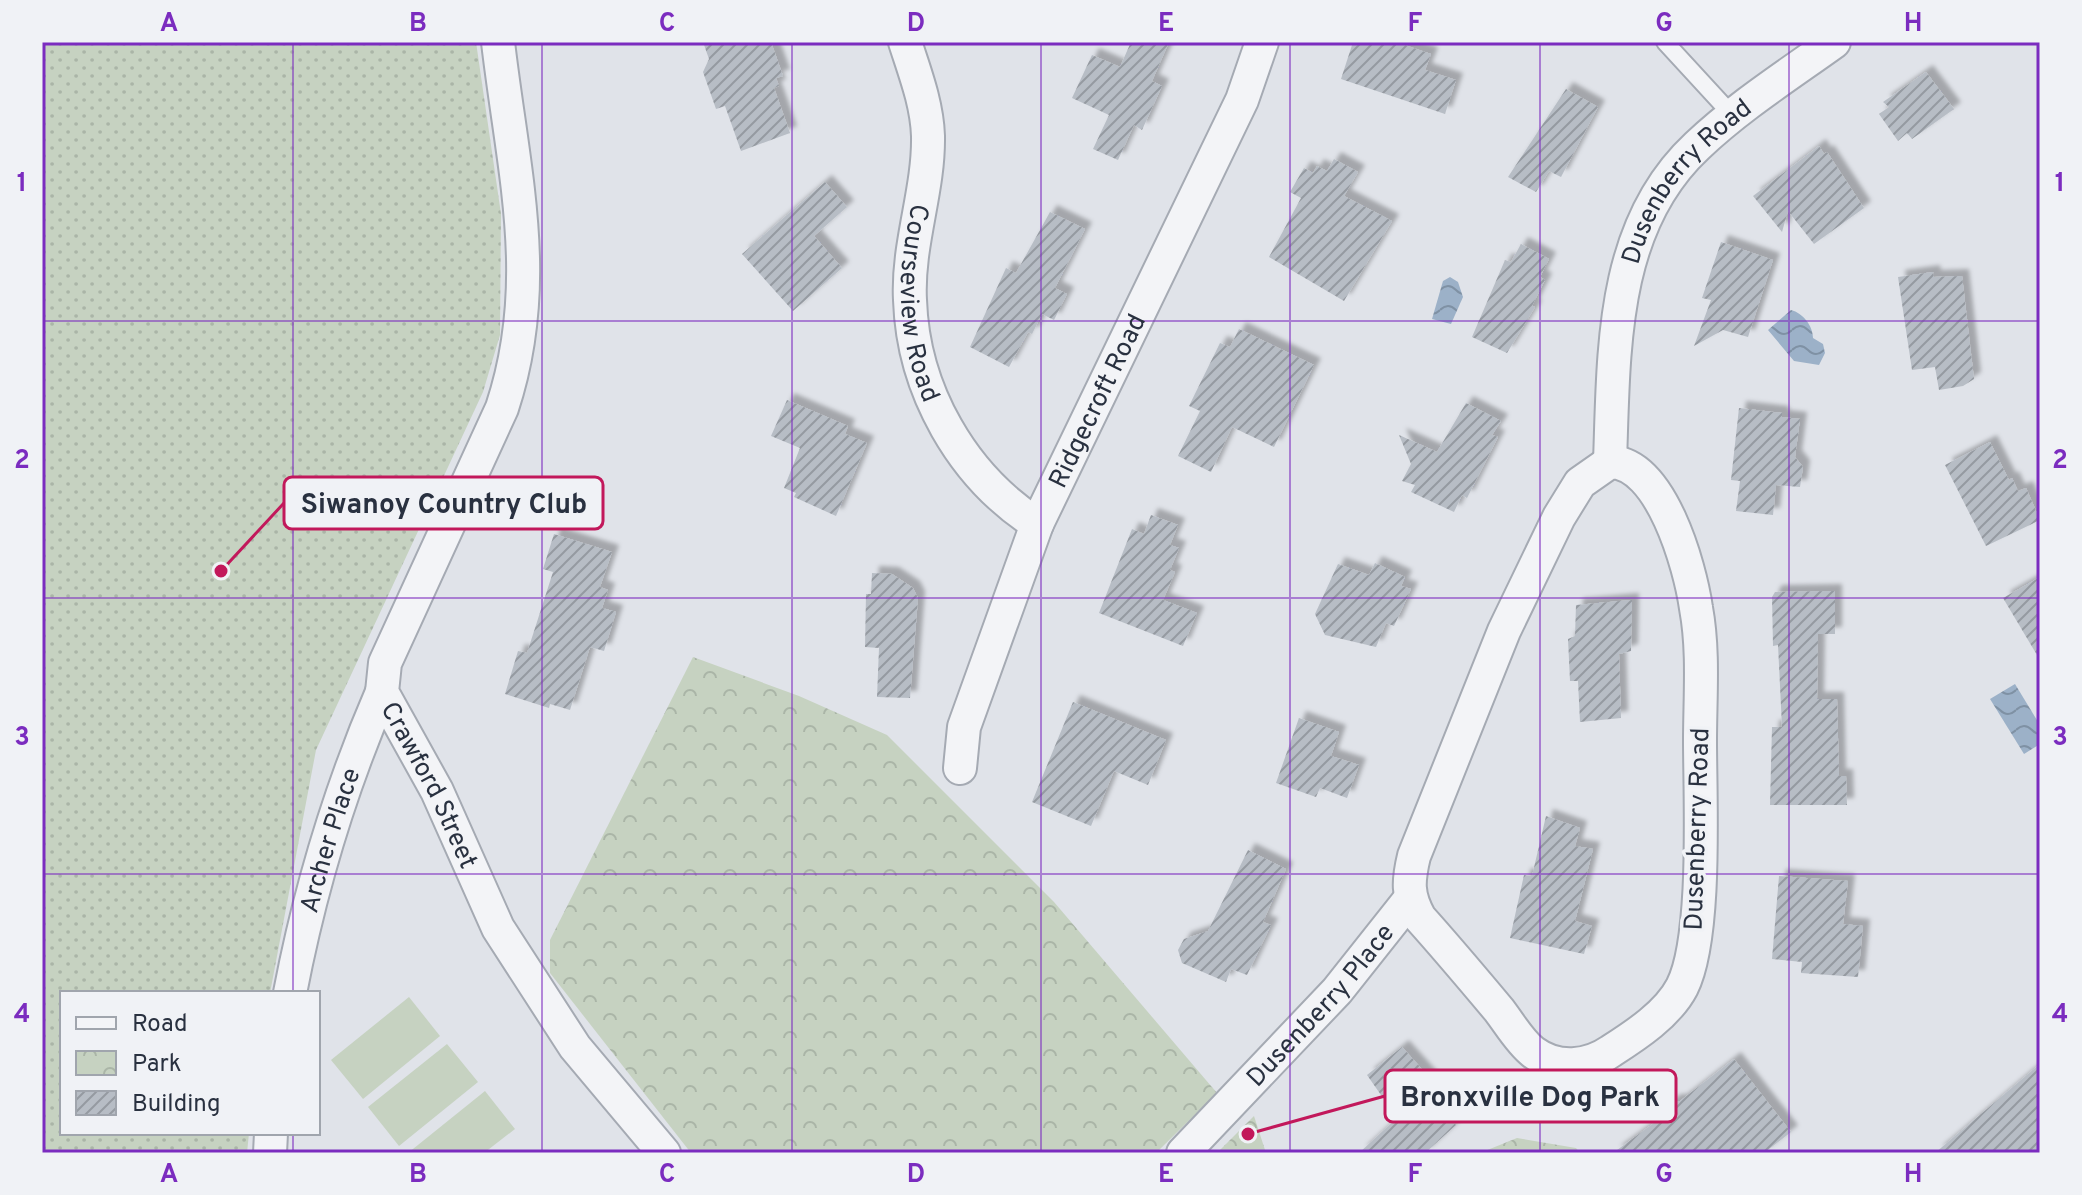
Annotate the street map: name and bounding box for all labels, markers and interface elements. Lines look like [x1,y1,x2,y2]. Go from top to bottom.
text: A [160,8,178,41]
text: B [409,8,427,41]
text: C [659,8,675,41]
text: D [907,8,925,41]
text: E [1158,8,1174,41]
text: F [1408,8,1423,41]
text: G [1655,8,1673,41]
text: H [1904,8,1922,41]
street label: Dusenberry Road [1616,92,1759,268]
text: 1 [17,168,27,201]
text: 1 [2055,168,2065,201]
street label: Courseview Road [891,201,946,408]
street label: Ridgecroft Road [1043,309,1155,494]
text: 2 [14,445,30,478]
text: 2 [2052,445,2068,478]
callout: Siwanoy Country Club [284,477,603,529]
text: Siwanoy Country Club [301,488,587,524]
street label: Crawford Street [372,697,483,874]
text: 3 [14,722,30,755]
text: 3 [2052,722,2068,755]
street label: Dusenberry Road [1678,727,1719,931]
street label: Archer Place [294,764,369,917]
street label: Dusenberry Place [1241,918,1403,1095]
legend [60,991,320,1135]
text: 4 [14,999,30,1032]
text: 4 [2052,999,2068,1032]
text: Road [132,1010,188,1040]
text: Park [132,1050,182,1080]
callout: Bronxville Dog Park [1385,1070,1676,1122]
text: Bronxville Dog Park [1400,1081,1660,1117]
text: Building [132,1090,221,1120]
text: A [160,1159,178,1192]
text: B [409,1159,427,1192]
text: C [659,1159,675,1192]
text: D [907,1159,925,1192]
text: E [1158,1159,1174,1192]
text: F [1408,1159,1423,1192]
text: G [1655,1159,1673,1192]
text: H [1904,1159,1922,1192]

